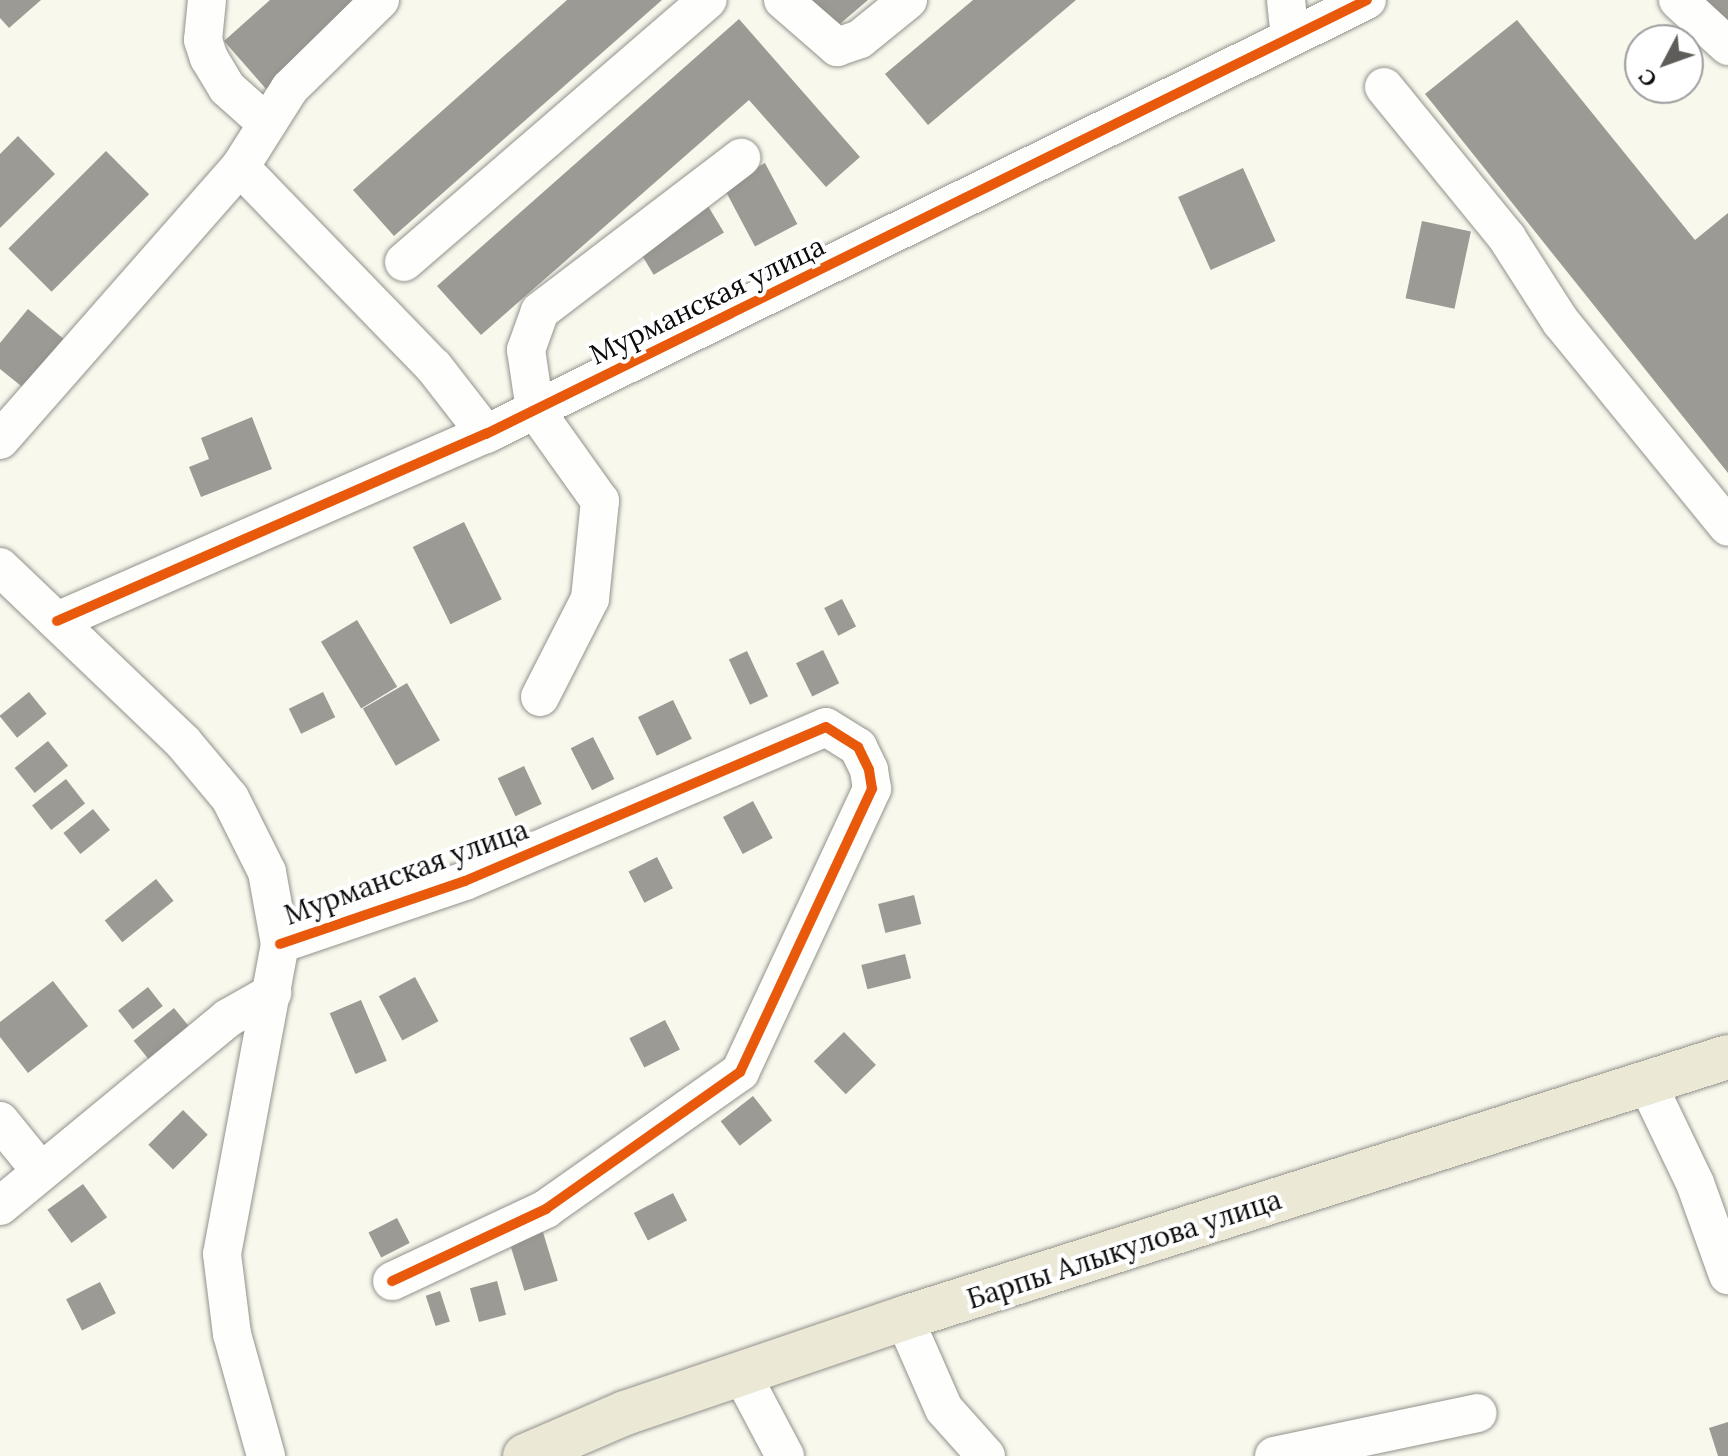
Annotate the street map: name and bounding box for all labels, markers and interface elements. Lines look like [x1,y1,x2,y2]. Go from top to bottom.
north arrow [1624,24,1704,104]
text: С [1632,64,1663,93]
street label: Мурманская улица [584,229,830,371]
street label: Мурманская улица [279,812,533,932]
street label: Барпы Алыкулова улица [963,1182,1285,1316]

